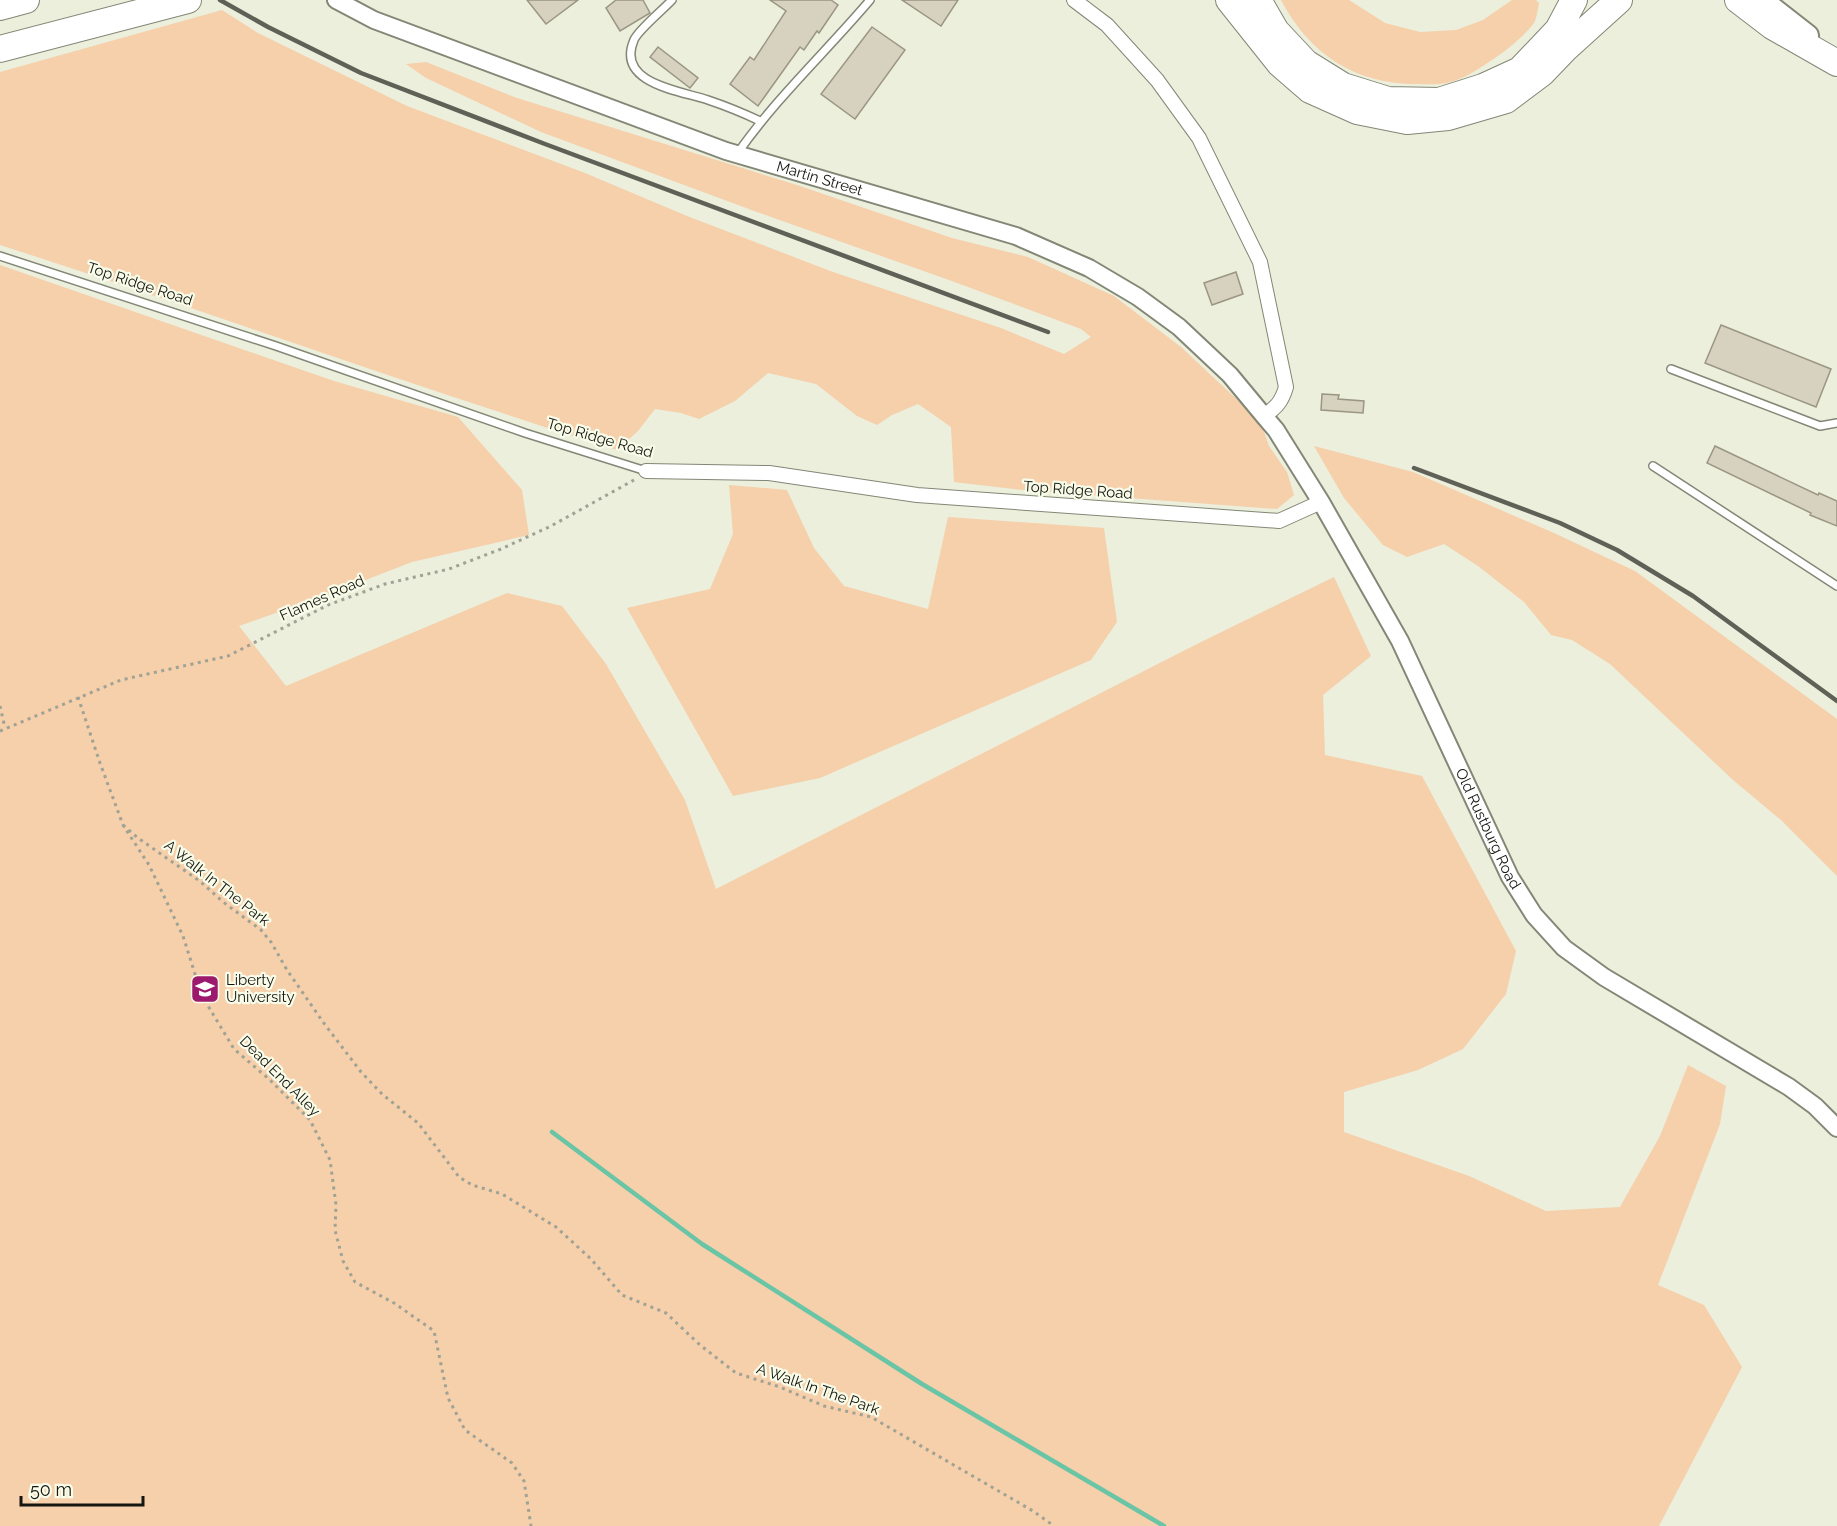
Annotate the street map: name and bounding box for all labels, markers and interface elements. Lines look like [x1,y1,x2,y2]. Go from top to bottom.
street label: Martin Street [774,157,865,200]
street label: Top Ridge Road [85,258,195,310]
street label: Top Ridge Road [545,414,655,462]
street label: Top Ridge Road [1023,477,1133,503]
street label: Flames Road [277,571,367,625]
street label: Old Rustburg Road [1452,765,1524,893]
street label: A Walk In The Park [161,836,273,930]
place label: Liberty University [226,971,295,1006]
school or university icon: Liberty University [189,973,221,1005]
street label: Dead End Alley [236,1032,324,1120]
street label: A Walk In The Park [754,1360,882,1419]
scale bar [21,1469,142,1507]
text: 50 m [30,1479,72,1500]

